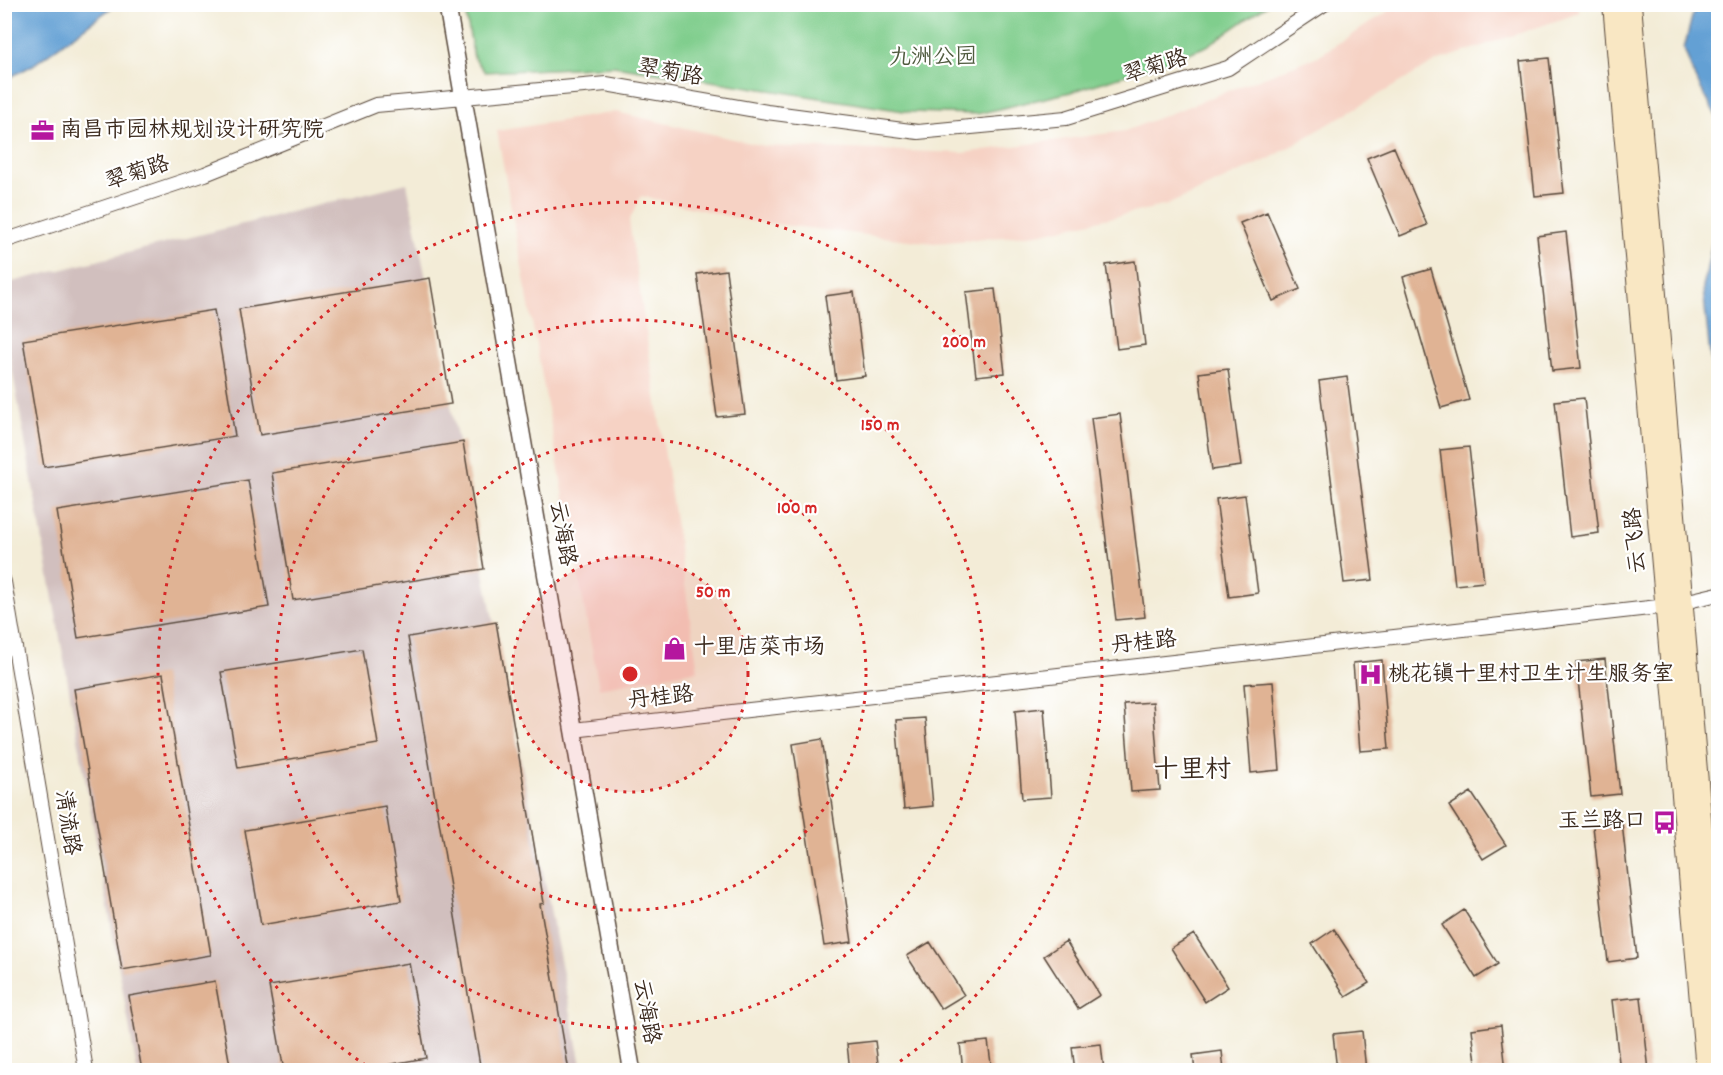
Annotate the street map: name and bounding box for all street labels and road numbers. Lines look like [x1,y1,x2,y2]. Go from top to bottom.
street label: 翠菊路 [1120,44,1192,92]
street label: 翠菊路 [635,53,705,95]
street label: 翠菊路 [102,149,174,199]
street label: 云海路 [540,499,582,569]
street label: 云飞路 [1619,506,1655,574]
street label: 丹桂路 [1110,625,1178,663]
street label: 丹桂路 [627,680,695,718]
street label: 清流路 [46,788,86,858]
street label: 云海路 [624,977,666,1047]

